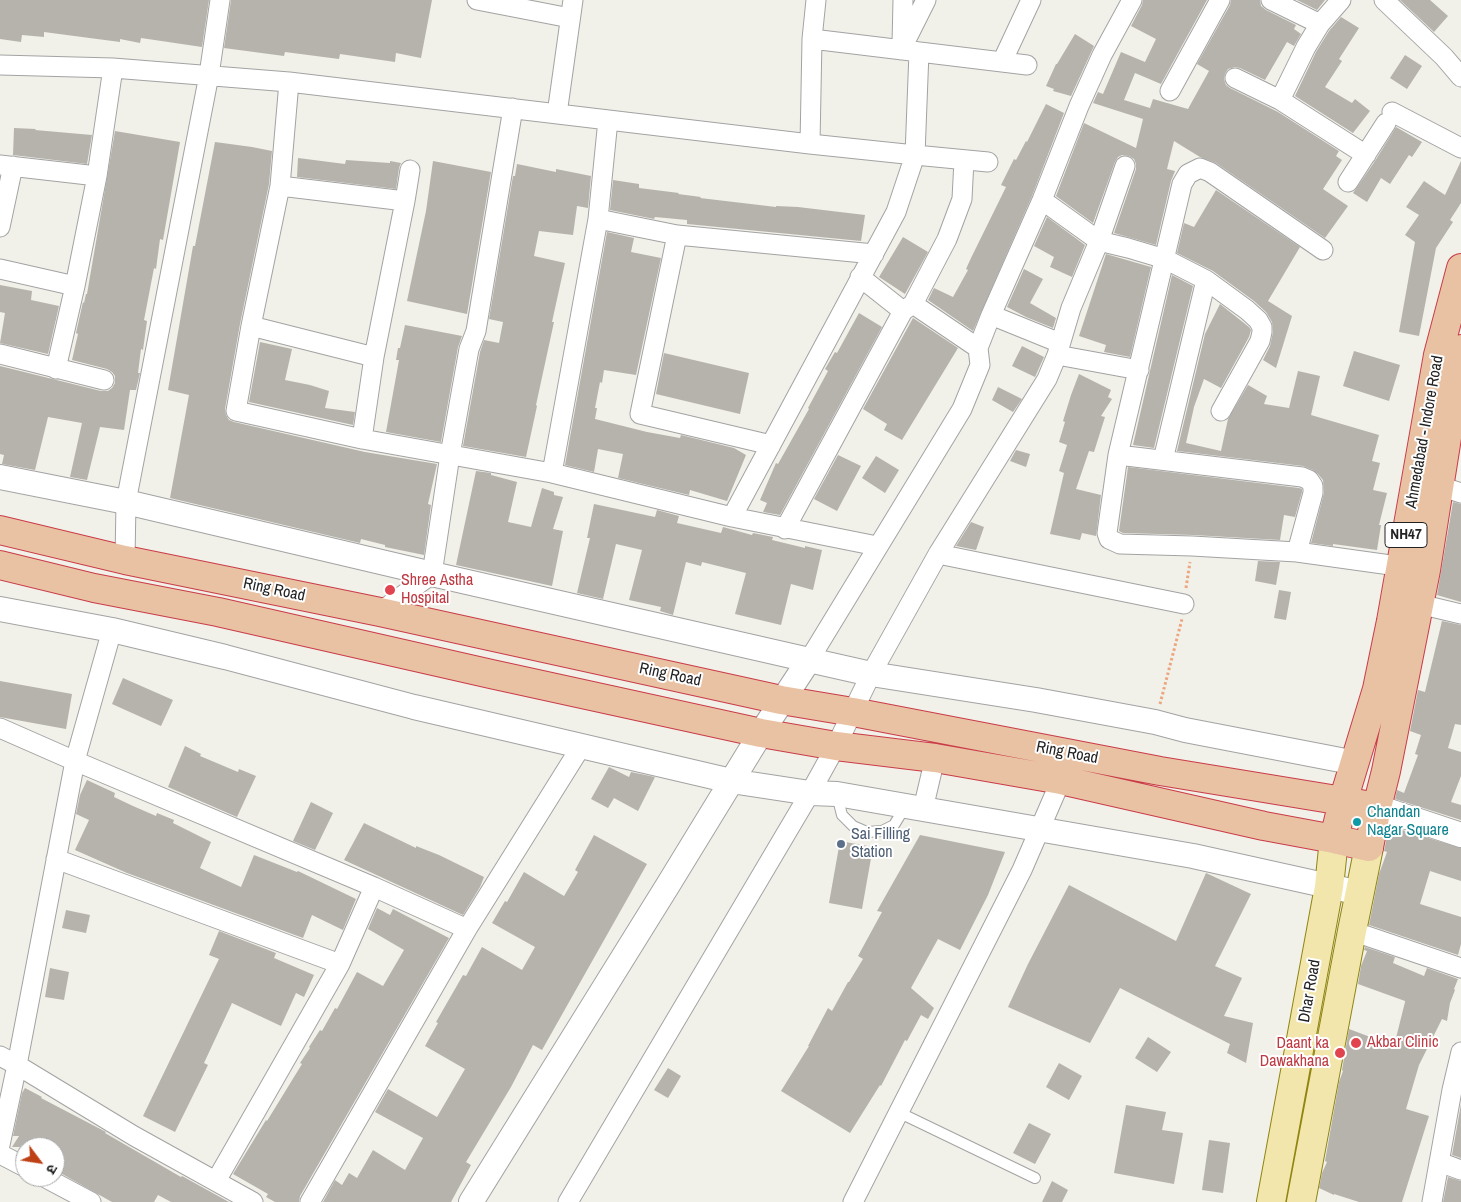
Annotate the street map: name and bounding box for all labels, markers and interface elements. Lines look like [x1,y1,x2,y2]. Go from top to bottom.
street label: Ahmedabad - Indore Road [1402,354,1448,510]
road number: NH47 [1385,522,1427,548]
place label: Shree Astha Hospital [401,571,473,609]
street label: Ring Road [241,574,307,606]
marker: Shree Astha Hospital [383,583,397,597]
street label: Ring Road [637,659,703,691]
street label: Ring Road [1034,738,1100,768]
place label: Chandan Nagar Square [1367,803,1449,841]
marker: Chandan Nagar Square [1351,816,1363,828]
place label: Sai Filling Station [851,825,910,863]
marker: Sai Filling Station [835,838,847,850]
street label: Dhar Road [1295,958,1325,1024]
place label: Akbar Clinic [1367,1033,1438,1053]
place label: Daant ka Dawakhana [1260,1034,1329,1072]
marker: Akbar Clinic [1349,1036,1363,1050]
marker: Daant ka Dawakhana [1333,1046,1347,1060]
north arrow [15,1137,65,1187]
text: उ [42,1161,62,1177]

